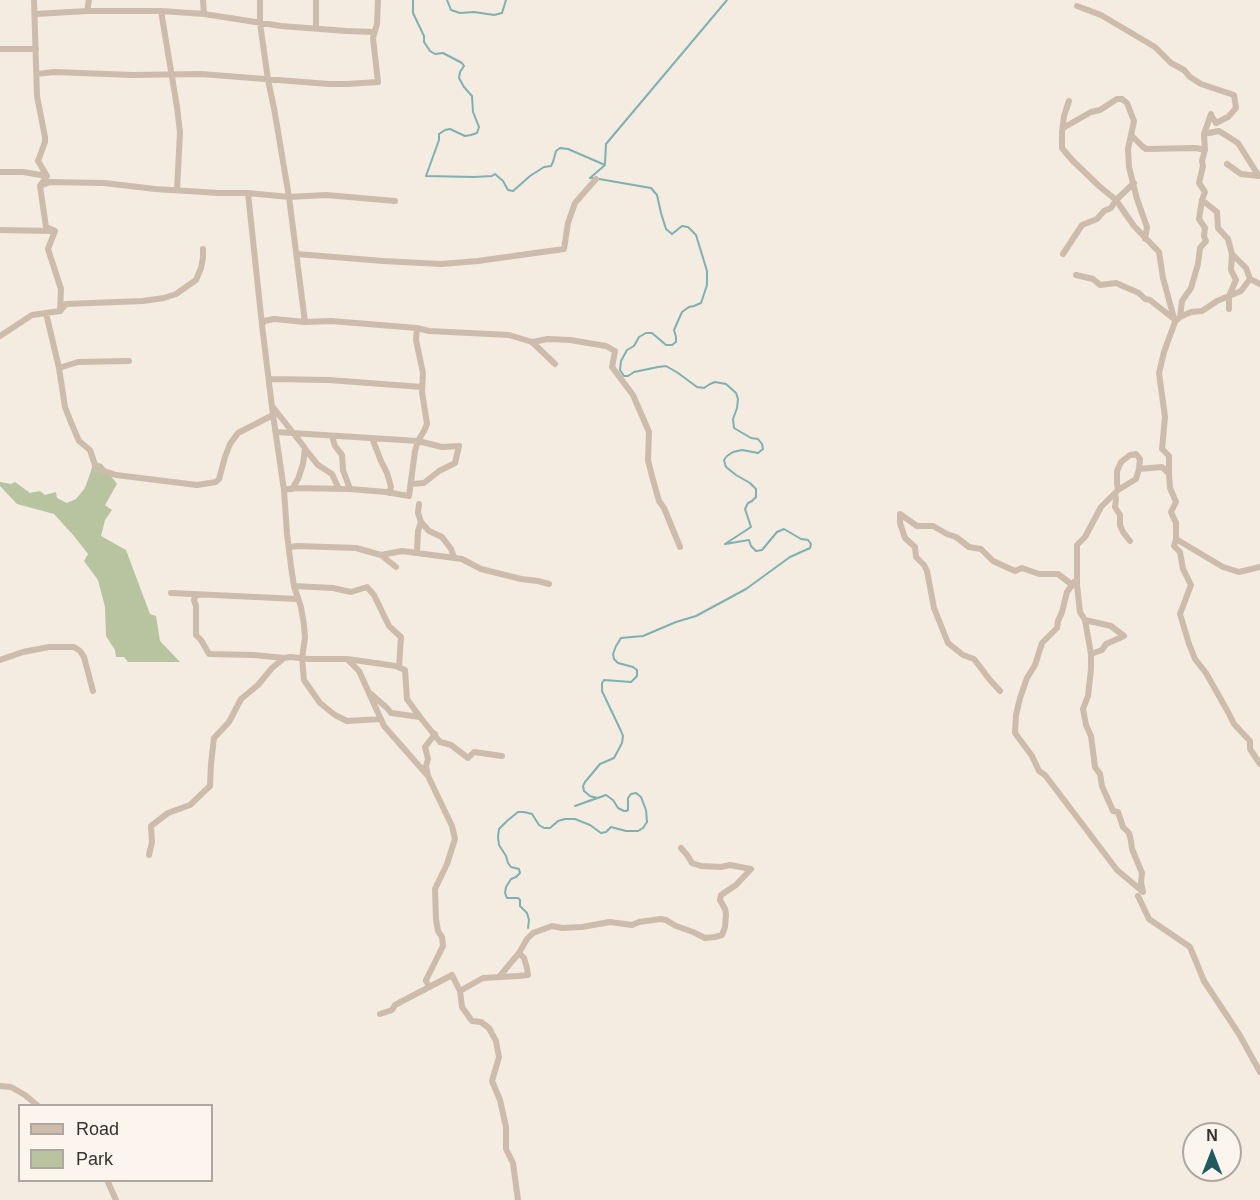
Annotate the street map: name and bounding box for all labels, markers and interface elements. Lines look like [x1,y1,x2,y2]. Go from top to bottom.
legend [18,1104,213,1182]
text: Road [76,1119,119,1139]
north arrow [1182,1122,1242,1182]
text: N [1206,1127,1218,1144]
text: Park [76,1149,113,1169]

